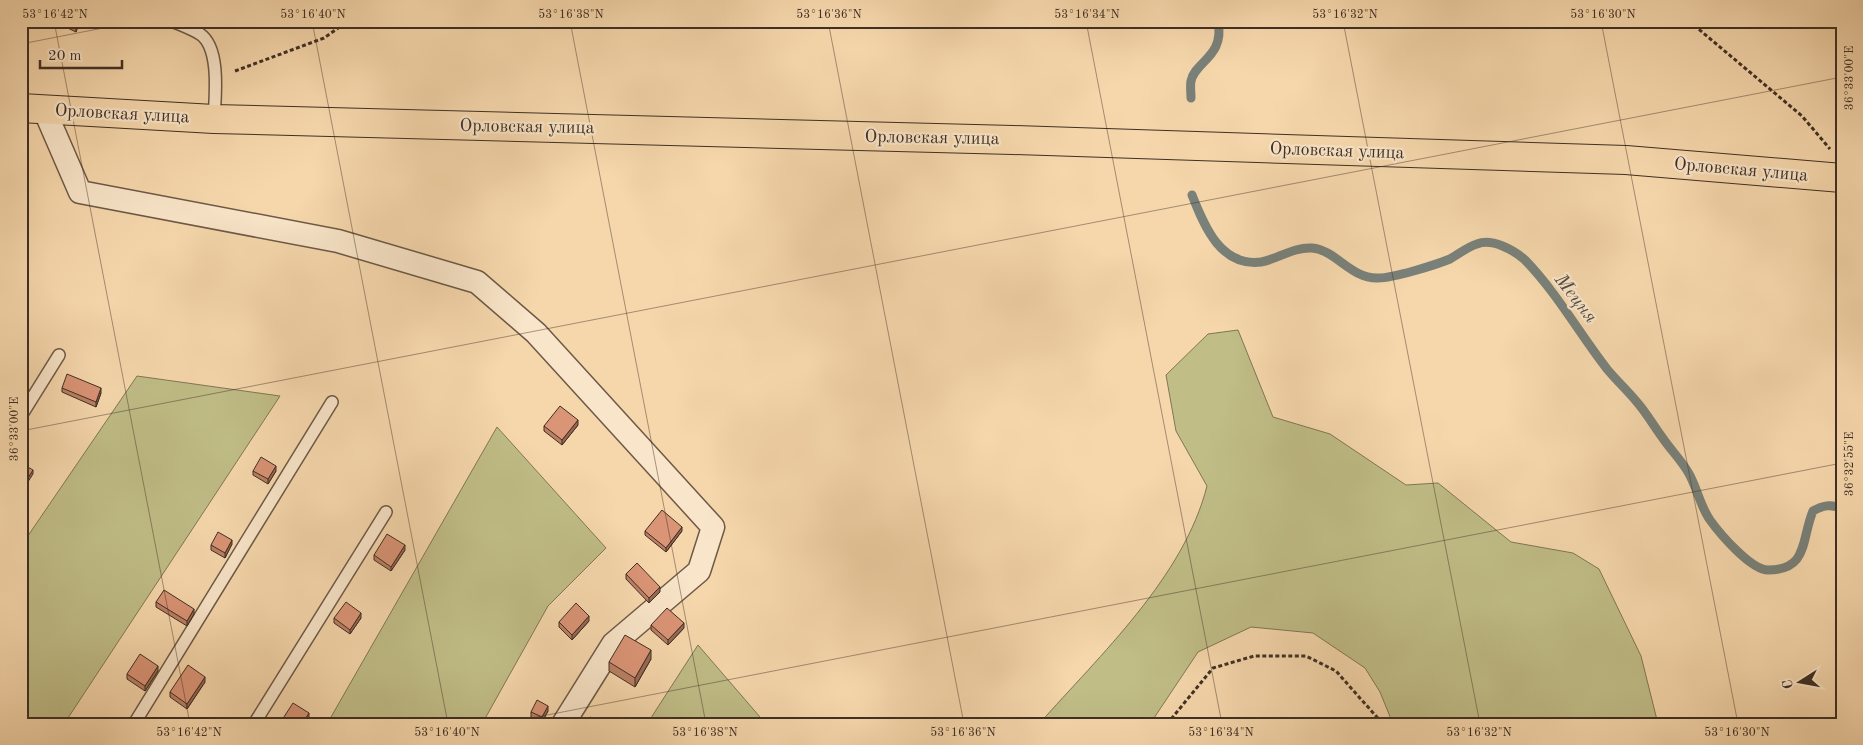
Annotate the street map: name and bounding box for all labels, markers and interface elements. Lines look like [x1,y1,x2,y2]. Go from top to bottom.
text: 53°16'42"N [22,8,88,21]
text: 53°16'40"N [280,8,346,21]
text: 53°16'38"N [538,8,604,21]
text: 53°16'36"N [796,8,862,21]
text: 53°16'34"N [1054,8,1120,21]
text: 53°16'32"N [1312,8,1378,21]
text: 53°16'30"N [1570,8,1636,21]
scale bar [40,38,122,70]
text: 36°33'00"E [1844,46,1856,110]
text: 20 m [48,49,82,64]
street label: Орловская улица [54,101,190,127]
street label: Орловская улица [459,117,595,137]
street label: Орловская улица [864,128,1000,148]
street label: Орловская улица [1269,140,1405,162]
street label: Орловская улица [1673,155,1809,185]
water label: Мецня [1549,270,1600,327]
text: 36°33'00"E [9,397,21,461]
text: 36°32'55"E [1843,432,1856,496]
north arrow [1776,658,1826,708]
text: С [1780,678,1796,690]
text: 53°16'42"N [156,726,222,739]
text: 53°16'40"N [414,726,480,739]
text: 53°16'38"N [672,726,738,739]
text: 53°16'36"N [930,726,996,739]
text: 53°16'34"N [1188,726,1254,739]
text: 53°16'32"N [1446,726,1512,739]
text: 53°16'30"N [1704,726,1770,739]

